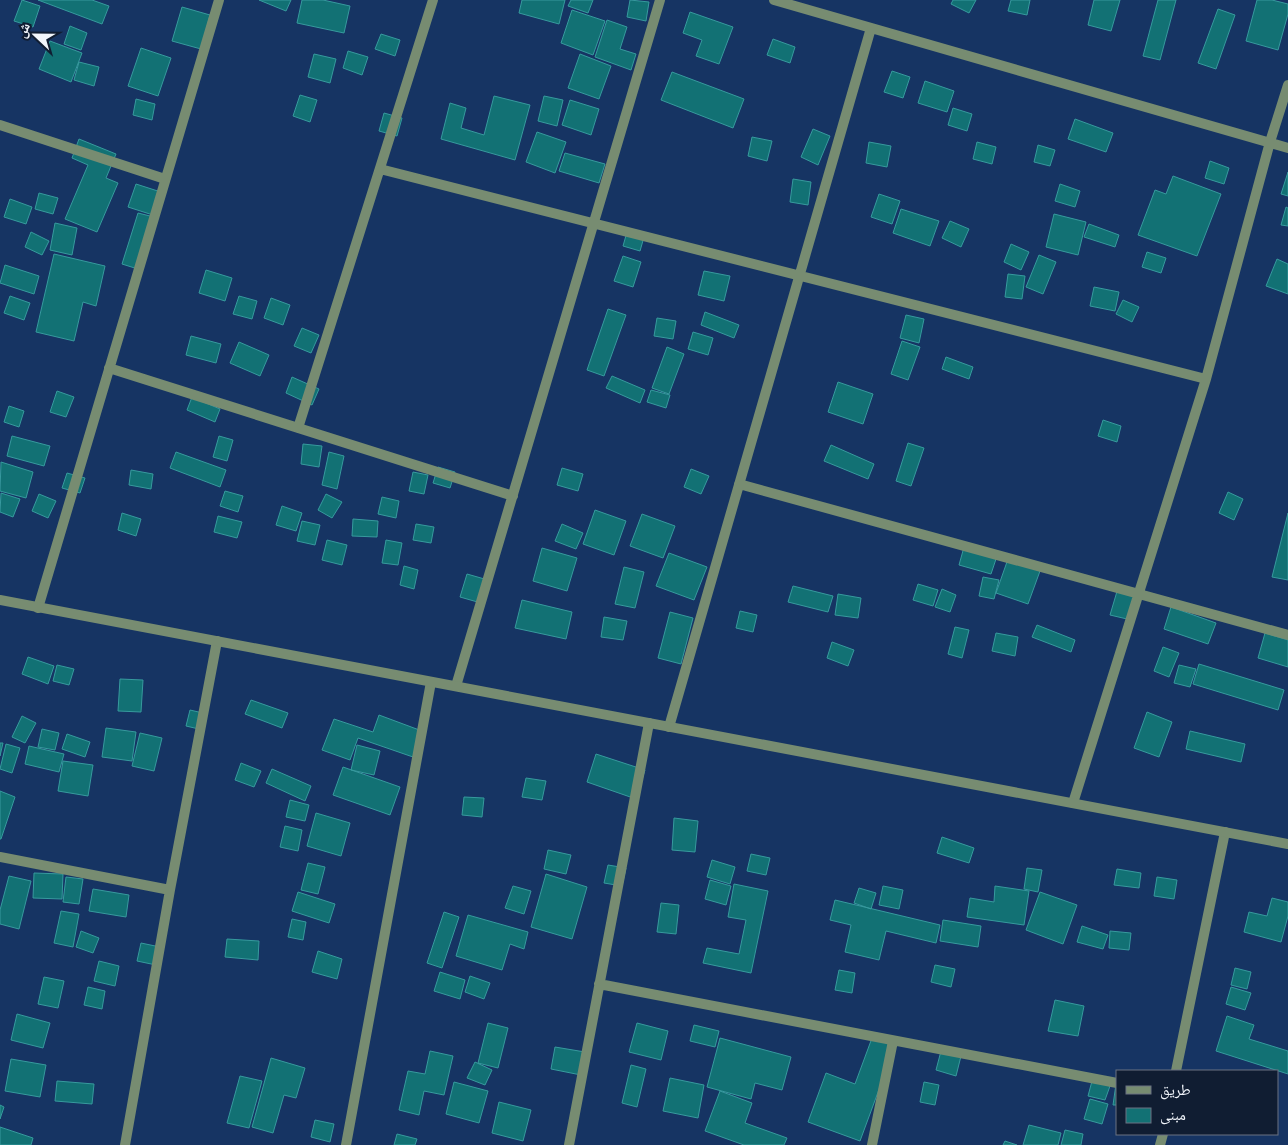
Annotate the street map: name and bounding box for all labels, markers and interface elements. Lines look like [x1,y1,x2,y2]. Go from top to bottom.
north arrow [10,10,60,60]
text: ش [13,20,34,40]
legend [1116,1070,1278,1135]
text: طريق [1160,1081,1191,1100]
text: مبنى [1160,1106,1186,1125]

